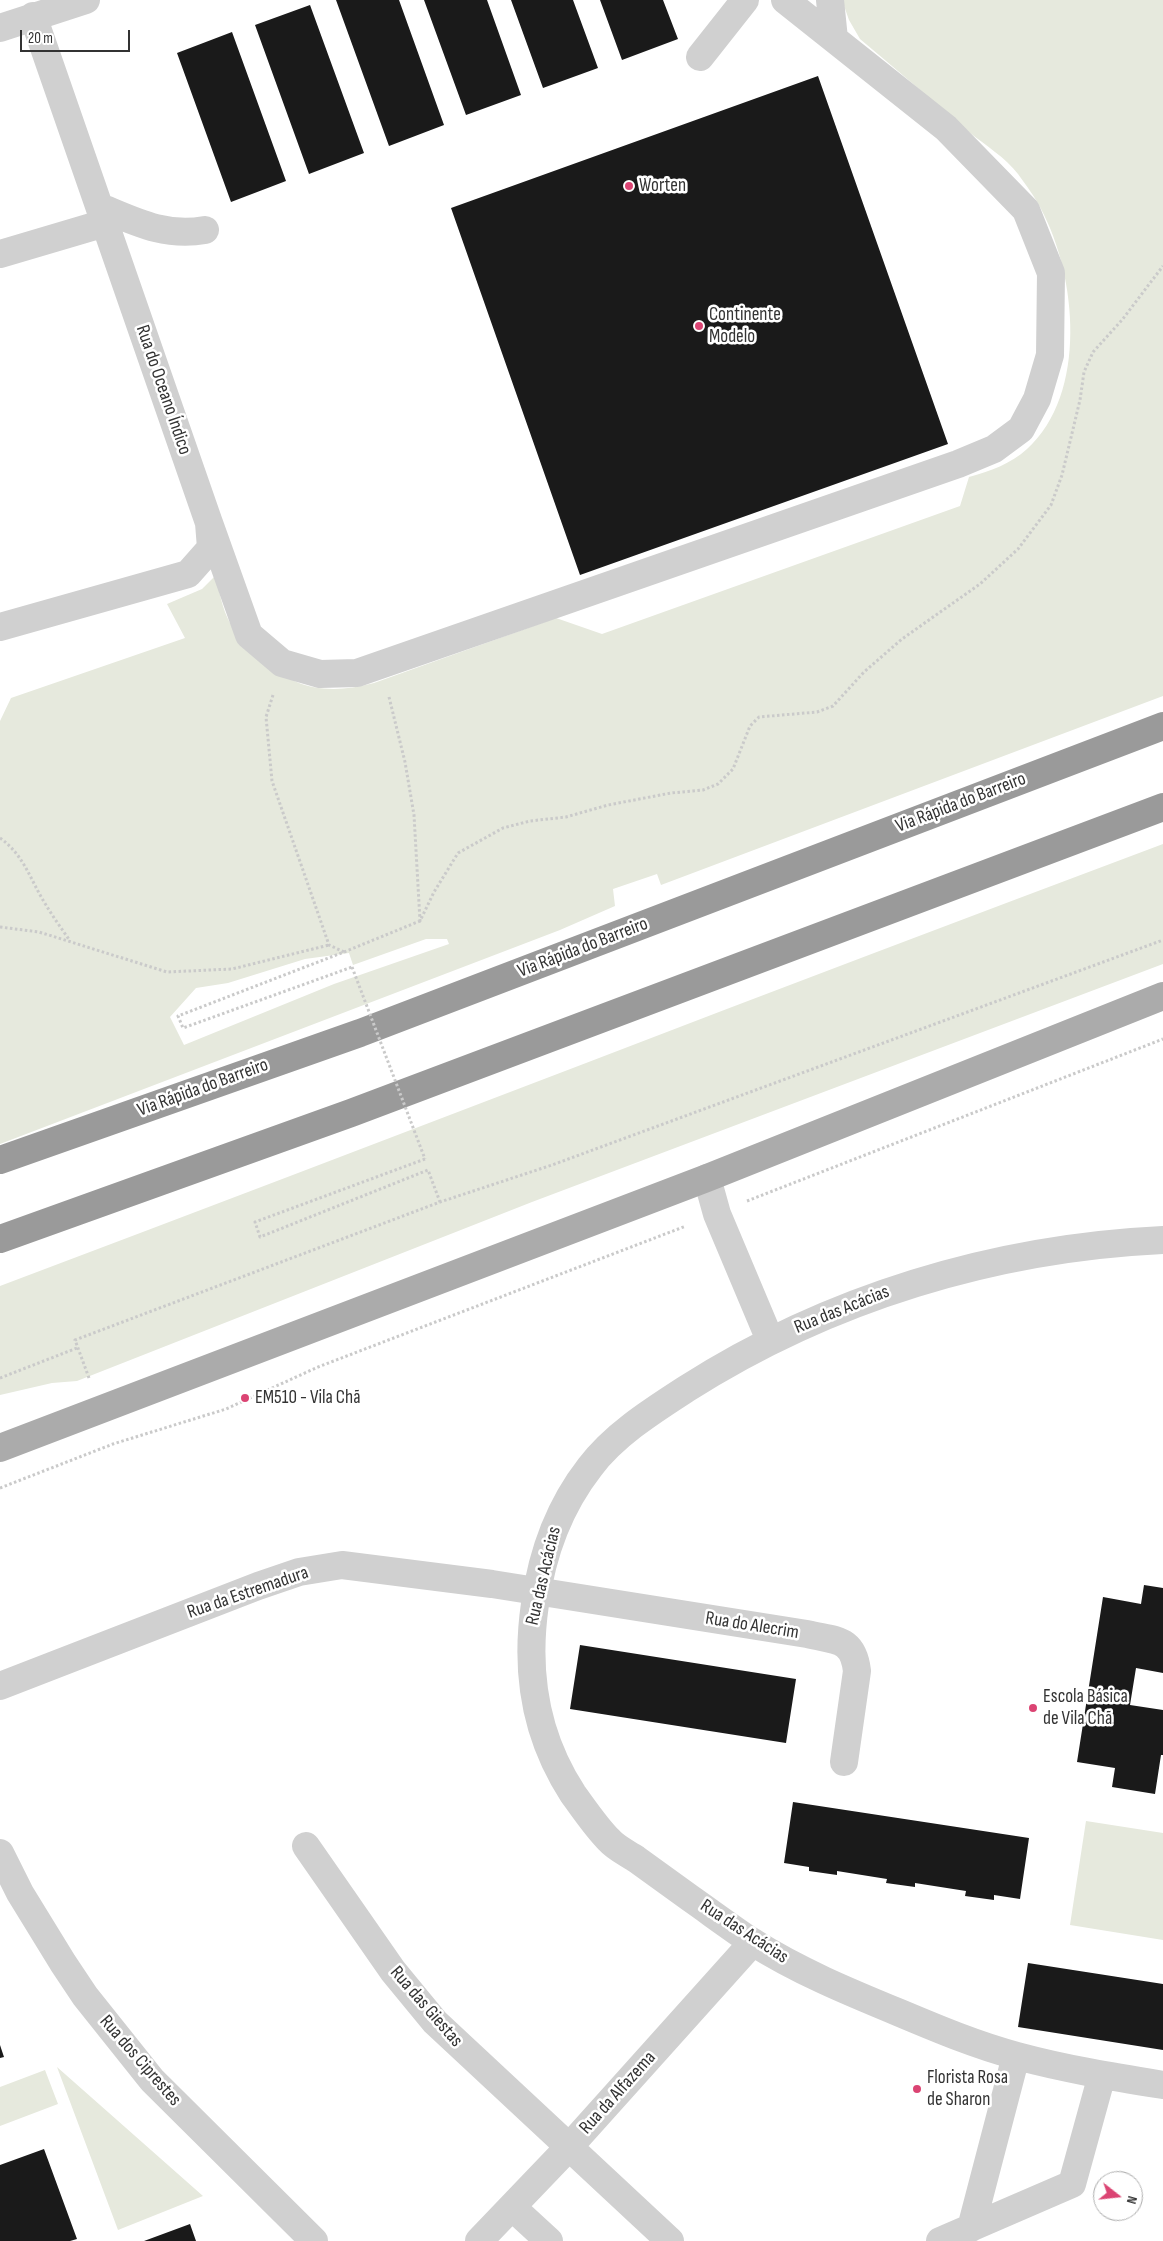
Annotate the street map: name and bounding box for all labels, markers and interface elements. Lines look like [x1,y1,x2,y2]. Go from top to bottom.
scale bar [22,20,132,52]
text: 20 m [28,29,53,48]
place label: Worten [639,175,686,197]
marker: Worten [623,180,635,192]
place label: Continente Modelo [709,304,781,348]
marker: Continente Modelo [693,320,705,332]
street label: Rua do Oceano Índico [130,322,196,458]
street label: Via Rápida do Barreiro [893,768,1029,838]
street label: Via Rápida do Barreiro [515,913,651,983]
street label: Via Rápida do Barreiro [135,1054,271,1122]
street label: Rua das Acácias [791,1281,893,1339]
place label: EM510 - Vila Chã [255,1387,361,1409]
marker: EM510 - Vila Chã [239,1392,251,1404]
street label: Rua das Acácias [522,1524,566,1628]
street label: Rua da Estremadura [185,1562,311,1624]
street label: Rua do Alecrim [704,1607,800,1645]
place label: Escola Básica de Vila Chã [1043,1686,1128,1730]
marker: Escola Básica de Vila Chã [1027,1702,1039,1714]
street label: Rua das Acácias [696,1895,792,1969]
street label: Rua das Giestas [385,1962,467,2052]
street label: Rua dos Ciprestes [94,2011,186,2111]
street label: Rua da Alfazema [575,2047,661,2139]
place label: Florista Rosa de Sharon [927,2067,1008,2111]
marker: Florista Rosa de Sharon [911,2083,923,2095]
north arrow [1093,2171,1143,2221]
text: N [1123,2194,1141,2206]

